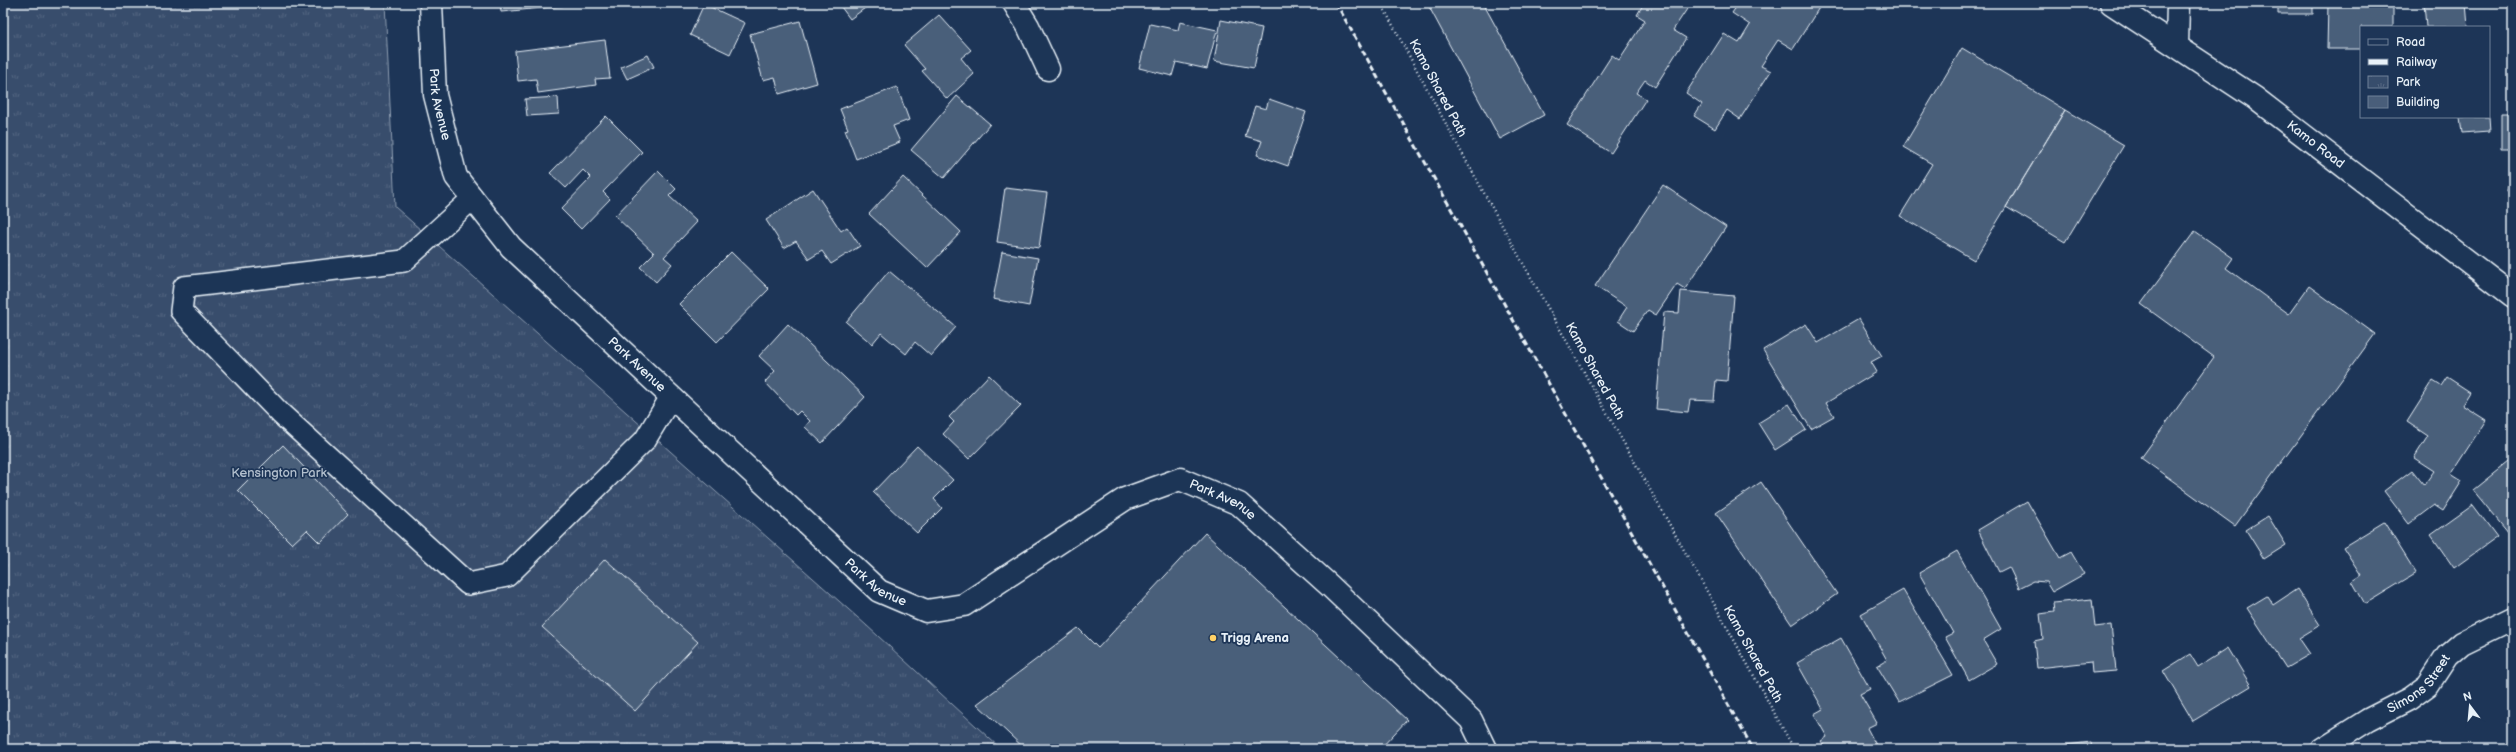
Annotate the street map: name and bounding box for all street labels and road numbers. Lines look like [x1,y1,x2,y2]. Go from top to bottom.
street label: Kamo Shared Path [1405,36,1471,140]
street label: Park Avenue [426,68,454,142]
street label: Kamo Road [2284,117,2348,172]
street label: Kamo Shared Path [1562,320,1628,422]
street label: Park Avenue [605,334,669,396]
street label: Park Avenue [1187,476,1260,524]
street label: Park Avenue [841,555,909,610]
street label: Kamo Shared Path [1720,603,1786,705]
street label: Simons Street [2385,651,2454,717]

